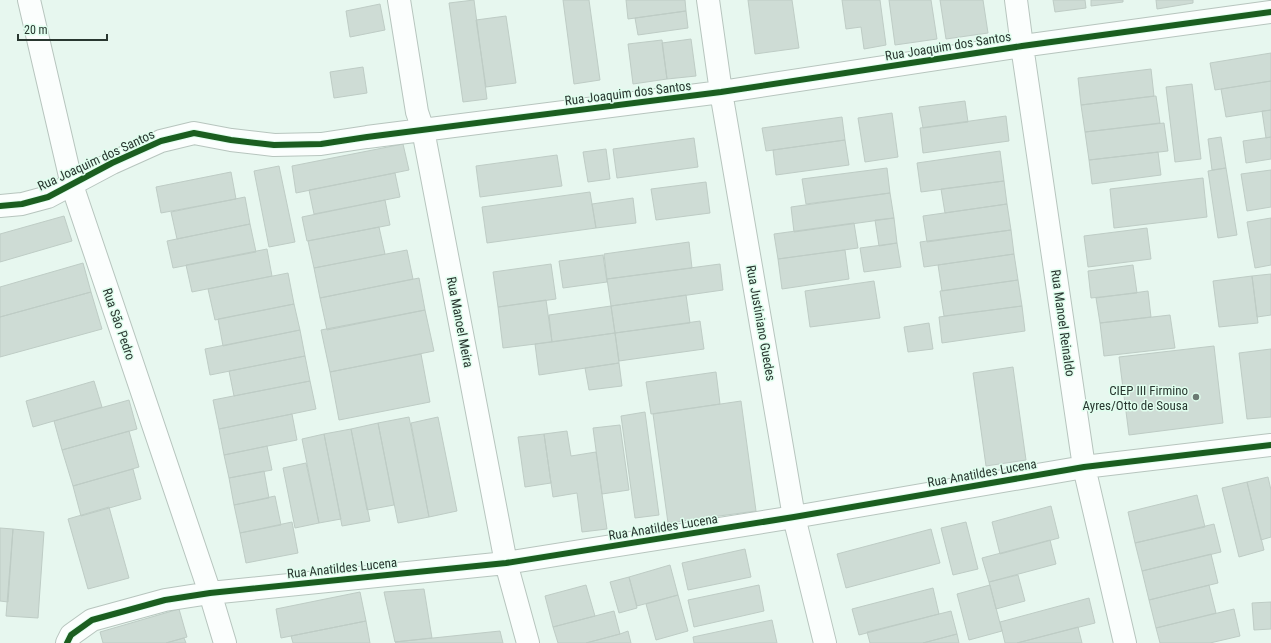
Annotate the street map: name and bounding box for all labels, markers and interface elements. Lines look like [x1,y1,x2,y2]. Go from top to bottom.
scale bar [18,16,107,42]
text: 20 m [24,23,48,37]
street label: Rua Joaquim dos Santos [884,29,1012,63]
street label: Rua Joaquim dos Santos [564,78,692,108]
street label: Rua Joaquim dos Santos [35,126,157,194]
street label: Rua Justiniano Guedes [743,264,779,382]
street label: Rua Manoel Reinaldo [1048,269,1078,377]
street label: Rua Manoel Meira [444,275,476,369]
street label: Rua São Pedro [100,286,138,362]
place label: CIEP III Firmino Ayres/Otto de Sousa [1083,383,1188,413]
marker: CIEP III Firmino Ayres/Otto de Sousa [1191,392,1201,402]
street label: Rua Anatildes Lucena [926,456,1038,490]
street label: Rua Anatildes Lucena [607,511,719,543]
street label: Rua Anatildes Lucena [286,555,398,581]

